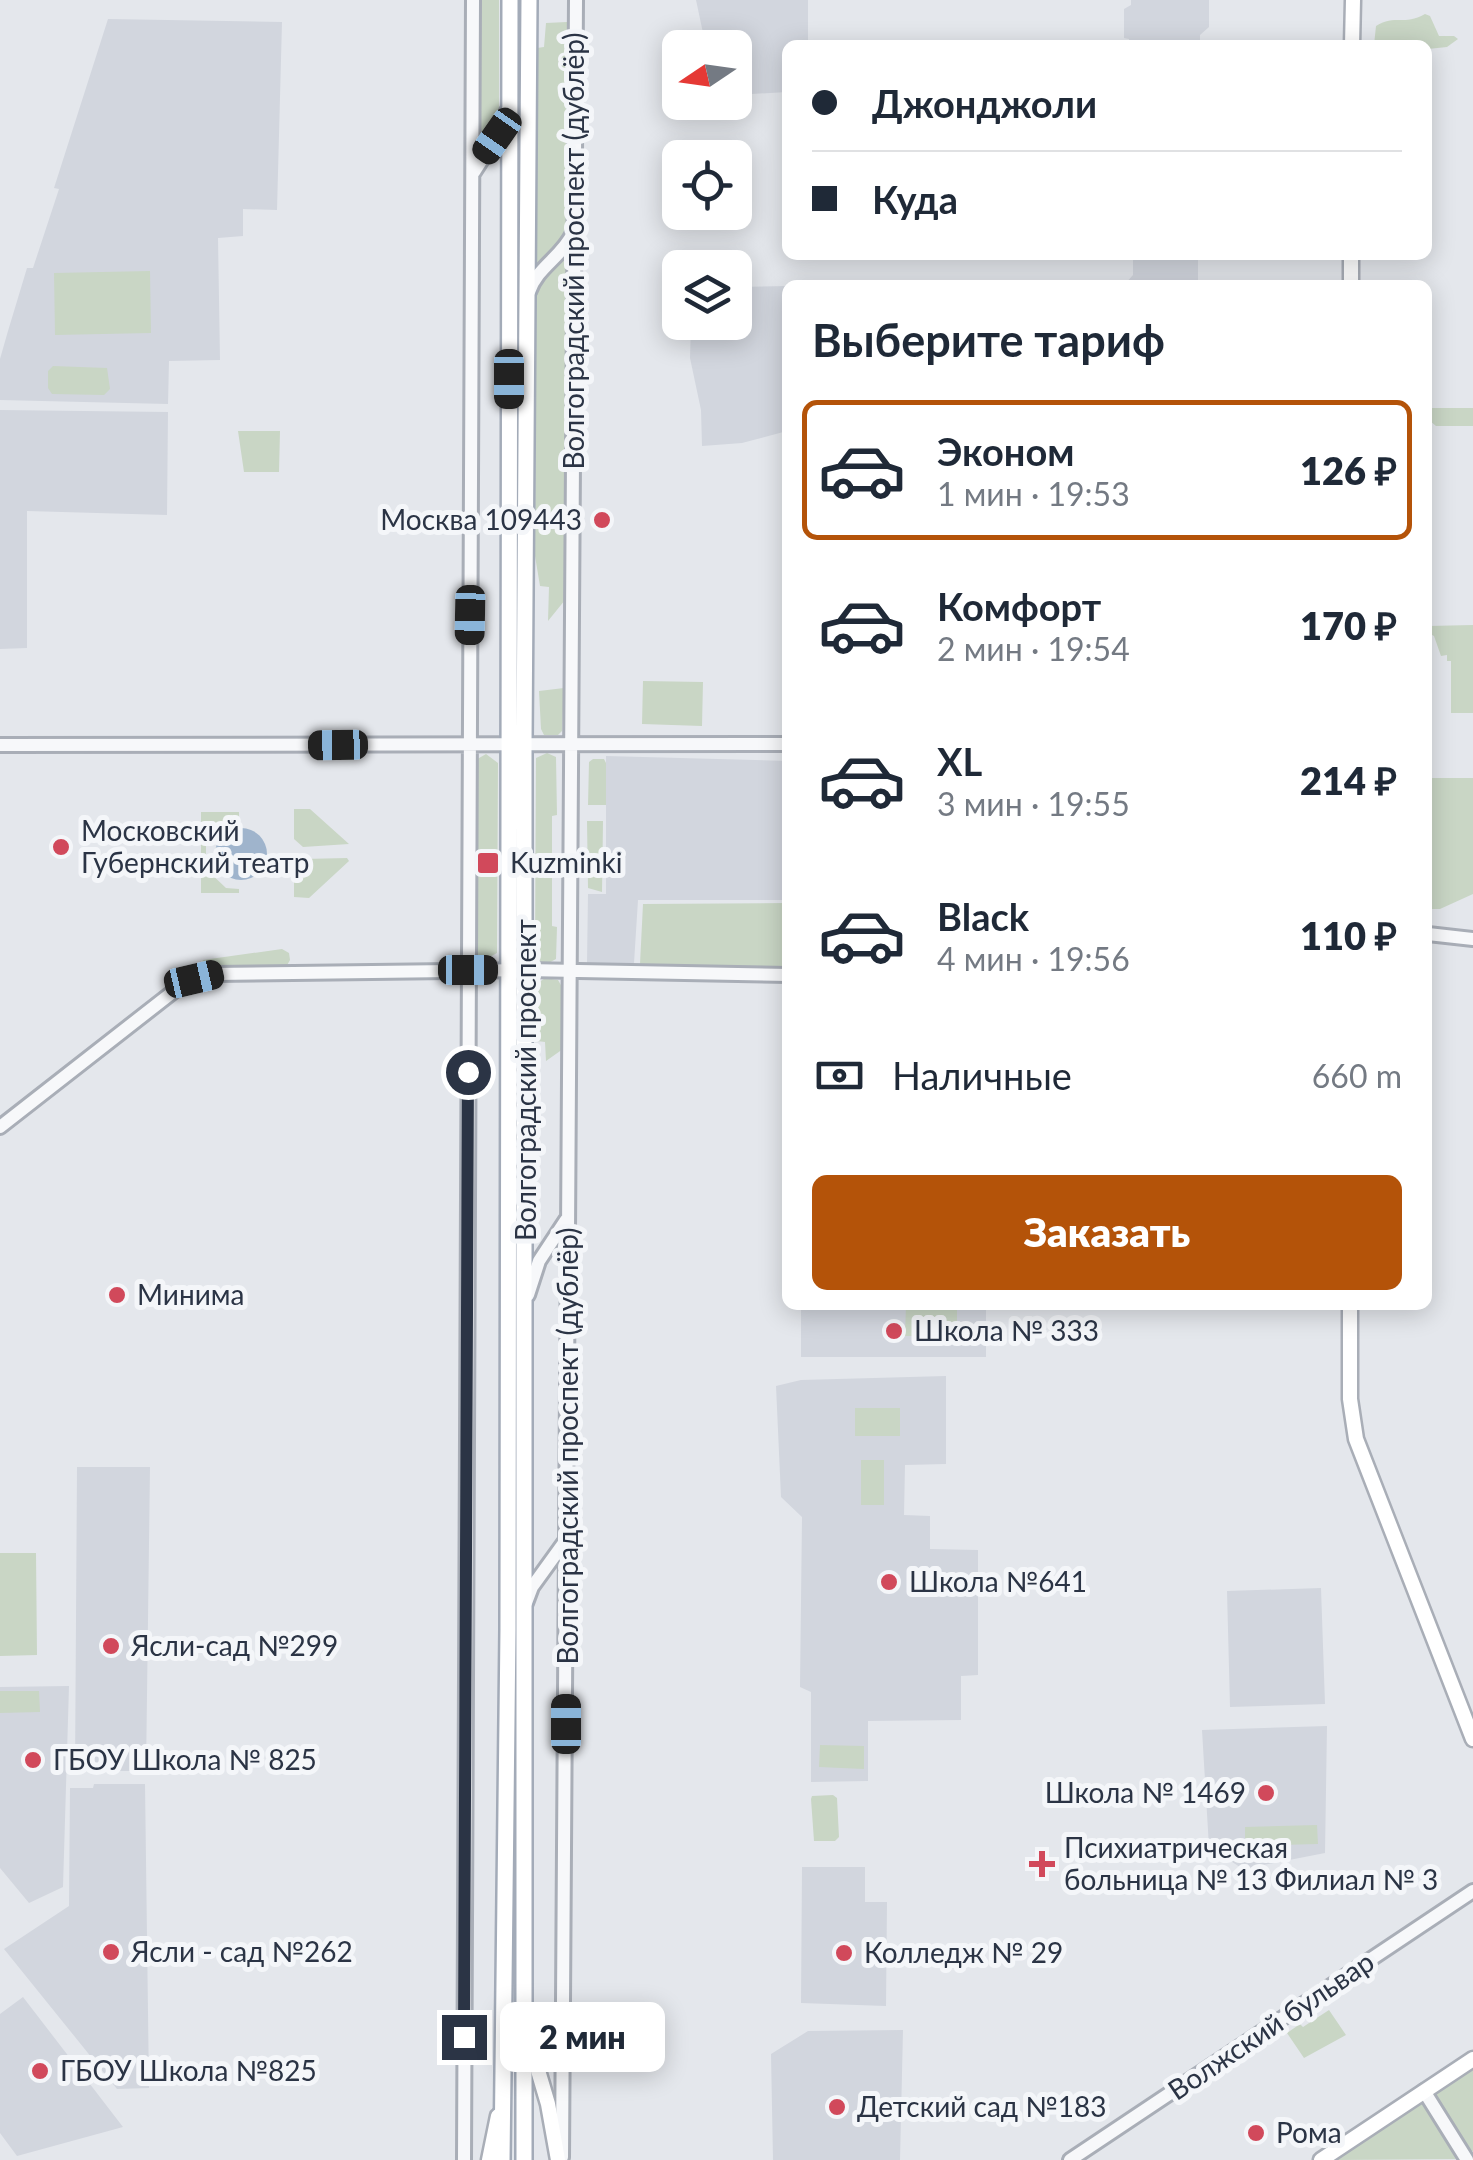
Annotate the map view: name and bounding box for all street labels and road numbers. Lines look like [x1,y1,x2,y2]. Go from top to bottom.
street label: Волгоградский проспект (дублёр) [556,32,590,470]
street label: Волгоградский проспект [508,919,542,1241]
street label: Волгоградский проспект (дублёр) [550,1227,584,1665]
street label: Волжский бульвар [1161,1944,1380,2107]

